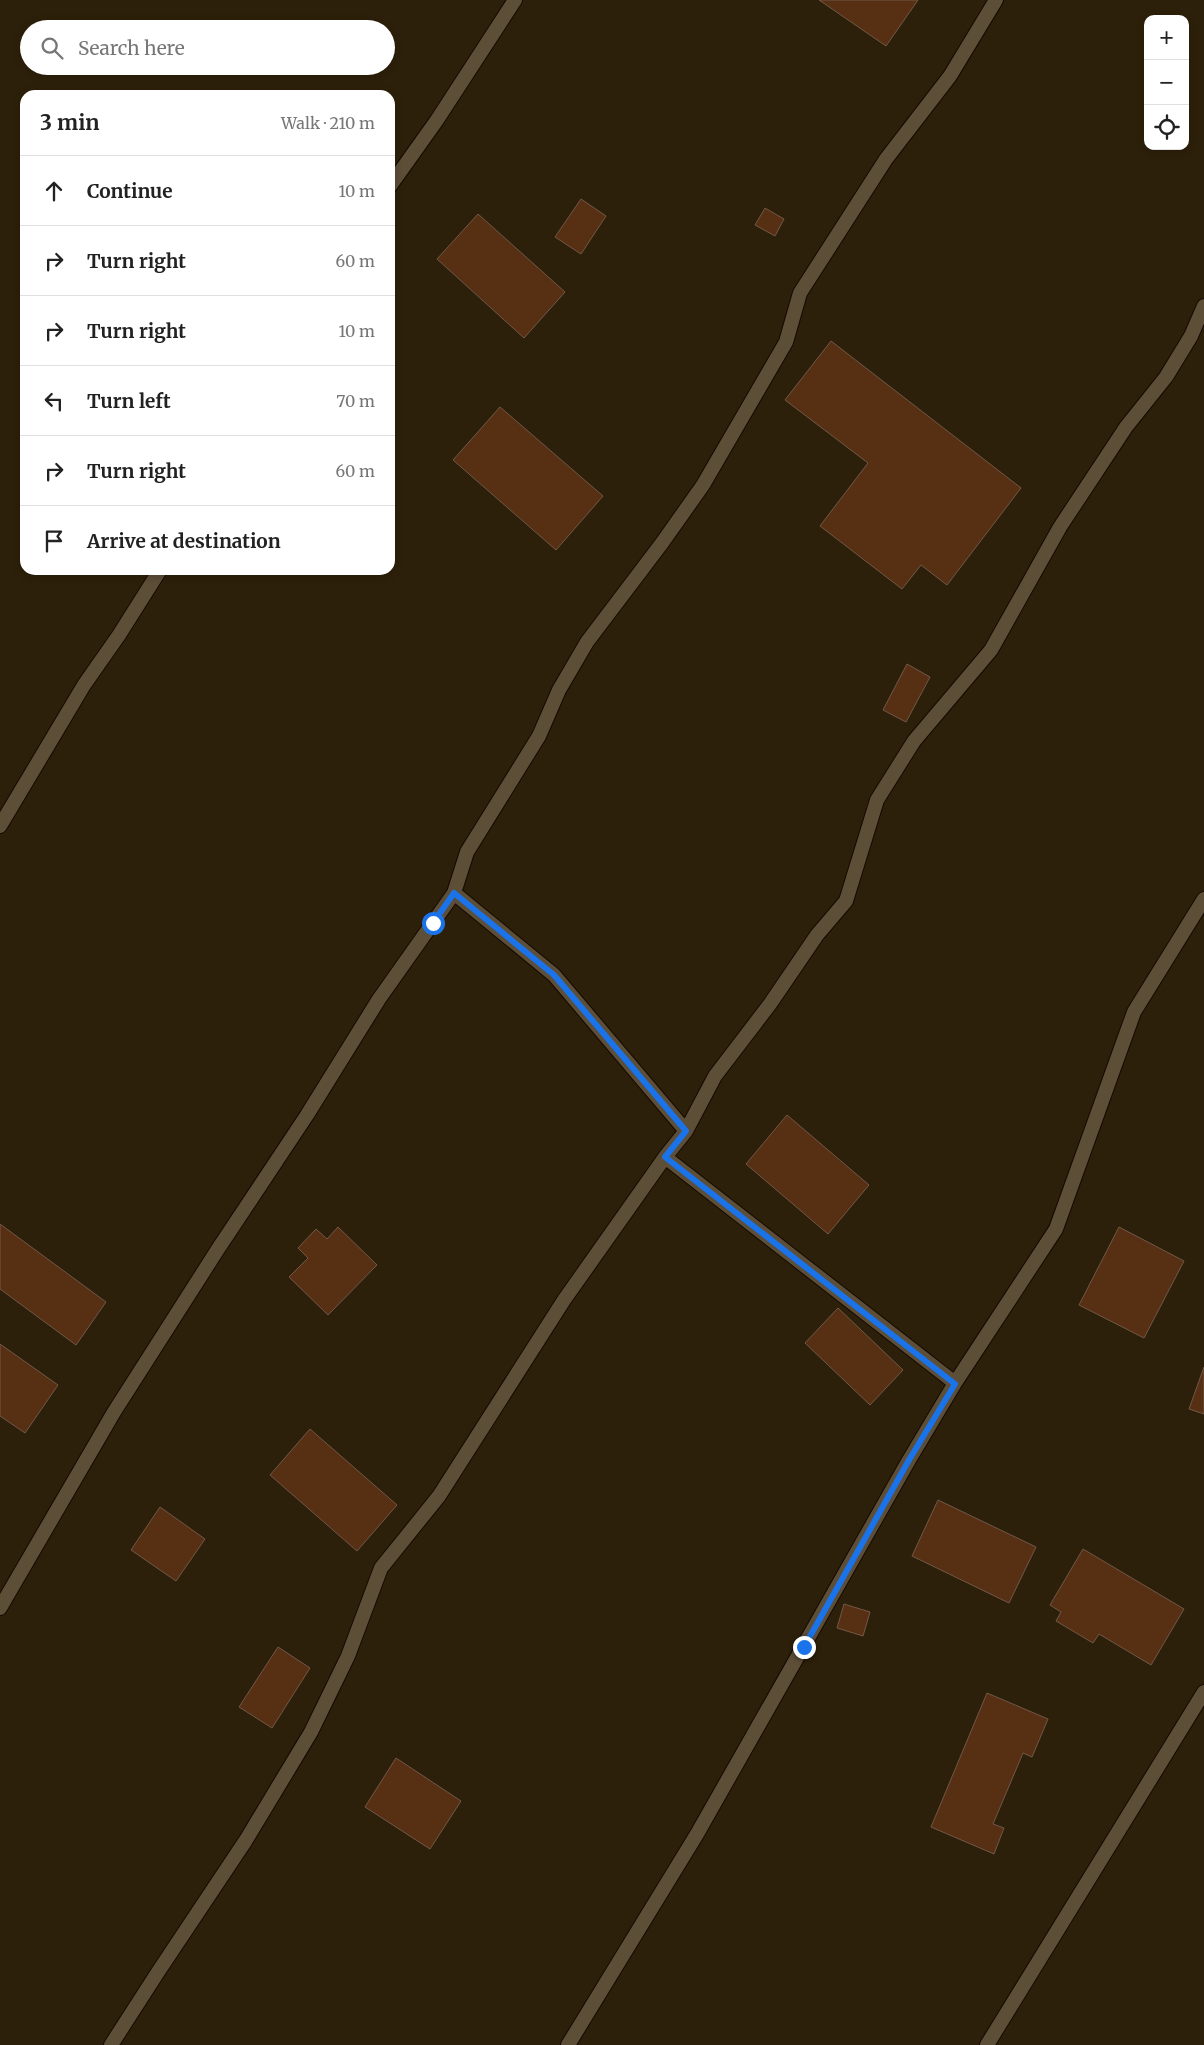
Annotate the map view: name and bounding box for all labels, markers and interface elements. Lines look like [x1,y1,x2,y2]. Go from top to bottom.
map controls [1144,15,1189,150]
button: + [1144,15,1189,60]
search box [20,20,395,75]
icon: search [38,34,66,62]
text: Search here [78,36,185,60]
button: − [1144,60,1189,105]
button: locate [1144,105,1189,150]
text: 3 min [40,109,99,136]
text: Walk · 210 m [281,113,375,133]
icon: ahead [40,177,68,205]
text: Continue [87,179,173,203]
text: 10 m [338,181,375,201]
icon: right [40,247,68,275]
text: Turn right [87,249,186,273]
text: 60 m [335,251,375,271]
icon: right [40,317,68,345]
text: Turn right [87,319,186,343]
text: 10 m [338,321,375,341]
icon: left [40,387,68,415]
text: Turn left [87,389,171,413]
text: 70 m [336,391,375,411]
icon: right [40,457,68,485]
text: Turn right [87,459,186,483]
text: 60 m [335,461,375,481]
icon: arrive [40,527,68,555]
text: Arrive at destination [87,529,281,553]
route start [422,912,445,935]
route end [793,1636,816,1659]

